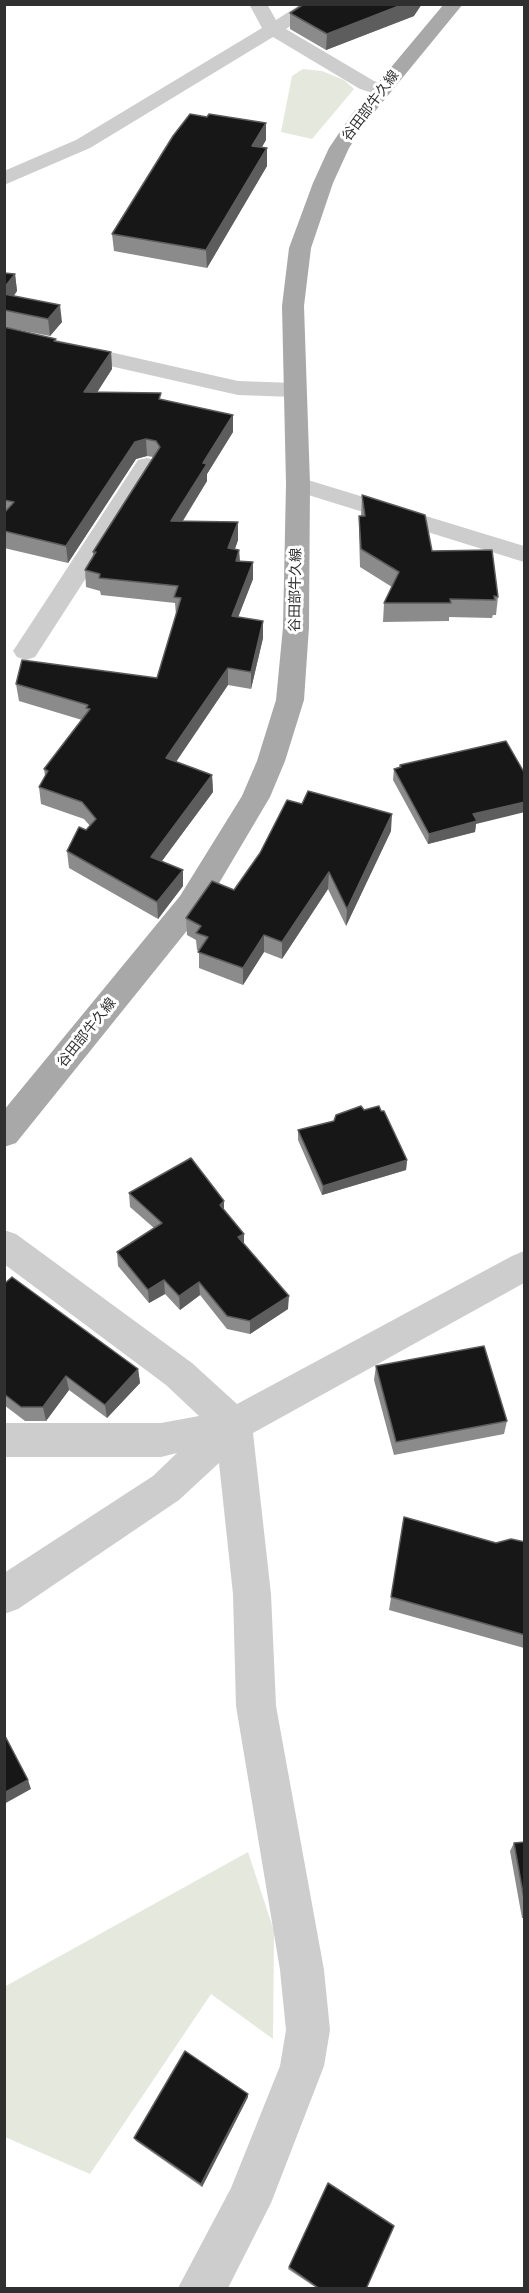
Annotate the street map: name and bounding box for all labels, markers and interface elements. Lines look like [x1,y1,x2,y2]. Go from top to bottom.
street label: 谷田部牛久線 [339,67,403,145]
street label: 谷田部牛久線 [287,548,305,632]
street label: 谷田部牛久線 [54,995,120,1071]

